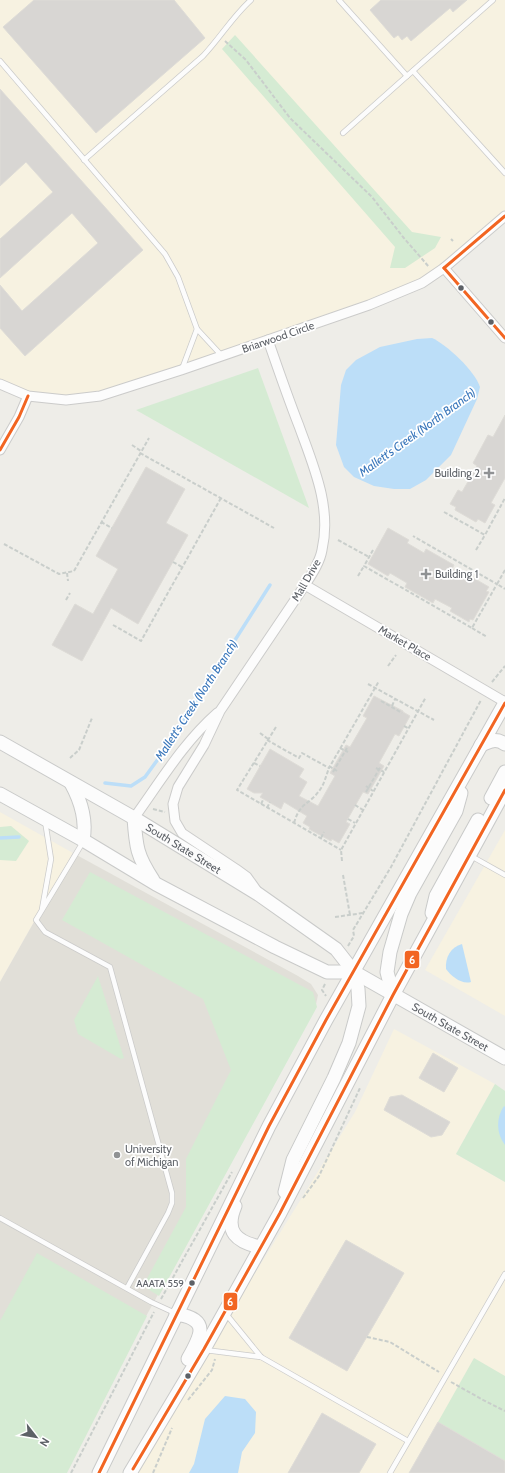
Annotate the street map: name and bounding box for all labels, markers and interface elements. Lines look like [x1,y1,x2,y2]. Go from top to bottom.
unlabelled marker [456,283,466,293]
unlabelled marker [486,317,496,327]
street label: Briarwood Circle [240,318,316,356]
water label: Mallett's Creek (North Branch) [355,385,478,480]
place label: Building 2 [435,466,480,480]
marker: Building 2 [483,467,495,479]
street label: Mall Drive [288,556,324,604]
place label: Building 1 [435,567,478,581]
marker: Building 1 [420,568,432,580]
street label: Market Place [376,622,434,664]
water label: Mallett's Creek (North Branch) [151,637,241,764]
street label: South State Street [143,820,224,877]
line badge: 6 [404,950,420,969]
text: 6 [409,953,415,967]
street label: South State Street [410,1000,491,1054]
place label: University of Michigan [125,1142,178,1169]
marker: University of Michigan [112,1150,122,1160]
place label: AAATA 559 [136,1277,184,1290]
marker: AAATA 559 [187,1278,197,1288]
line badge: 6 [223,1292,238,1311]
text: 6 [227,1295,233,1309]
unlabelled marker [183,1371,193,1381]
north arrow [16,1417,56,1457]
text: N [37,1435,53,1449]

